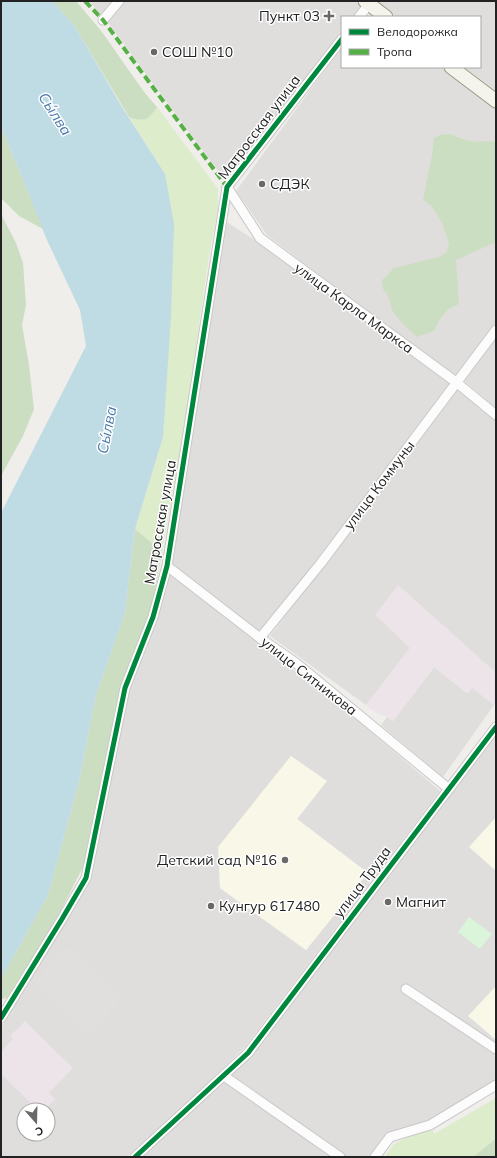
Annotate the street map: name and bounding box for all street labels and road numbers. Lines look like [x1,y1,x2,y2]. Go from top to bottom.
street label: Матросская улица [214,71,304,183]
street label: улица Карла Маркса [291,259,417,357]
street label: улица Коммуны [340,437,418,533]
street label: Матросская улица [140,458,180,586]
street label: улица Ситникова [257,633,361,719]
street label: улица Труда [329,843,395,921]

